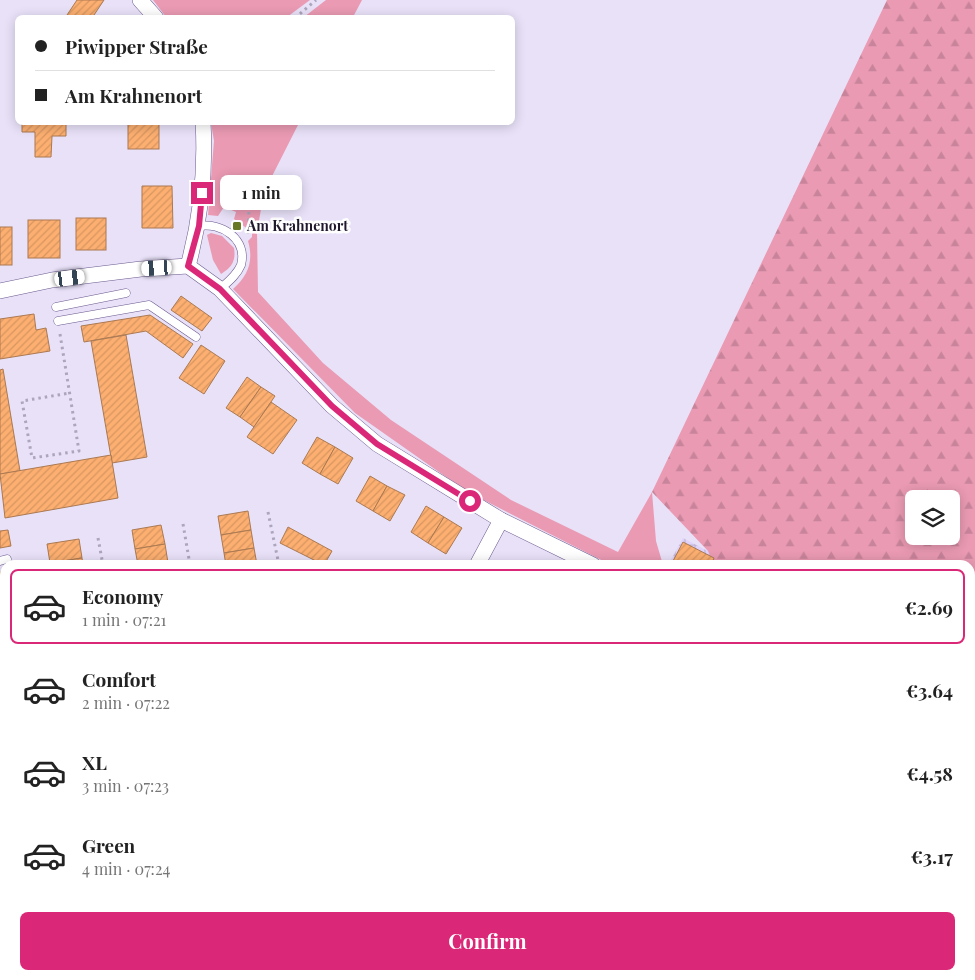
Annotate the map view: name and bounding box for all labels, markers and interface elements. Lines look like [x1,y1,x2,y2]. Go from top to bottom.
text: Piwipper Straße [65,33,208,59]
text: Am Krahnenort [65,82,202,108]
callout: 1 min [220,176,302,210]
route end [191,182,213,204]
text: 1 min [241,182,281,203]
place label: Am Krahnenort [246,216,348,235]
marker: Am Krahnenort [231,220,243,232]
car [141,260,172,276]
car [54,269,85,287]
route start [459,490,481,512]
map controls [905,490,960,545]
button: layers [905,490,960,545]
text: Economy [82,583,163,609]
icon: car [22,584,67,629]
text: €2.69 [905,594,953,620]
text: 1 min · 07:21 [82,609,166,630]
text: Comfort [82,666,156,692]
icon: car [22,667,67,712]
text: €3.64 [906,677,953,703]
text: 2 min · 07:22 [82,692,170,713]
text: XL [82,749,107,775]
icon: car [22,750,67,795]
text: €4.58 [907,760,953,786]
text: 3 min · 07:23 [82,775,169,796]
text: Green [82,832,135,858]
icon: car [22,833,67,878]
text: €3.17 [911,843,953,869]
text: 4 min · 07:24 [82,858,170,879]
button: Confirm [20,912,955,970]

